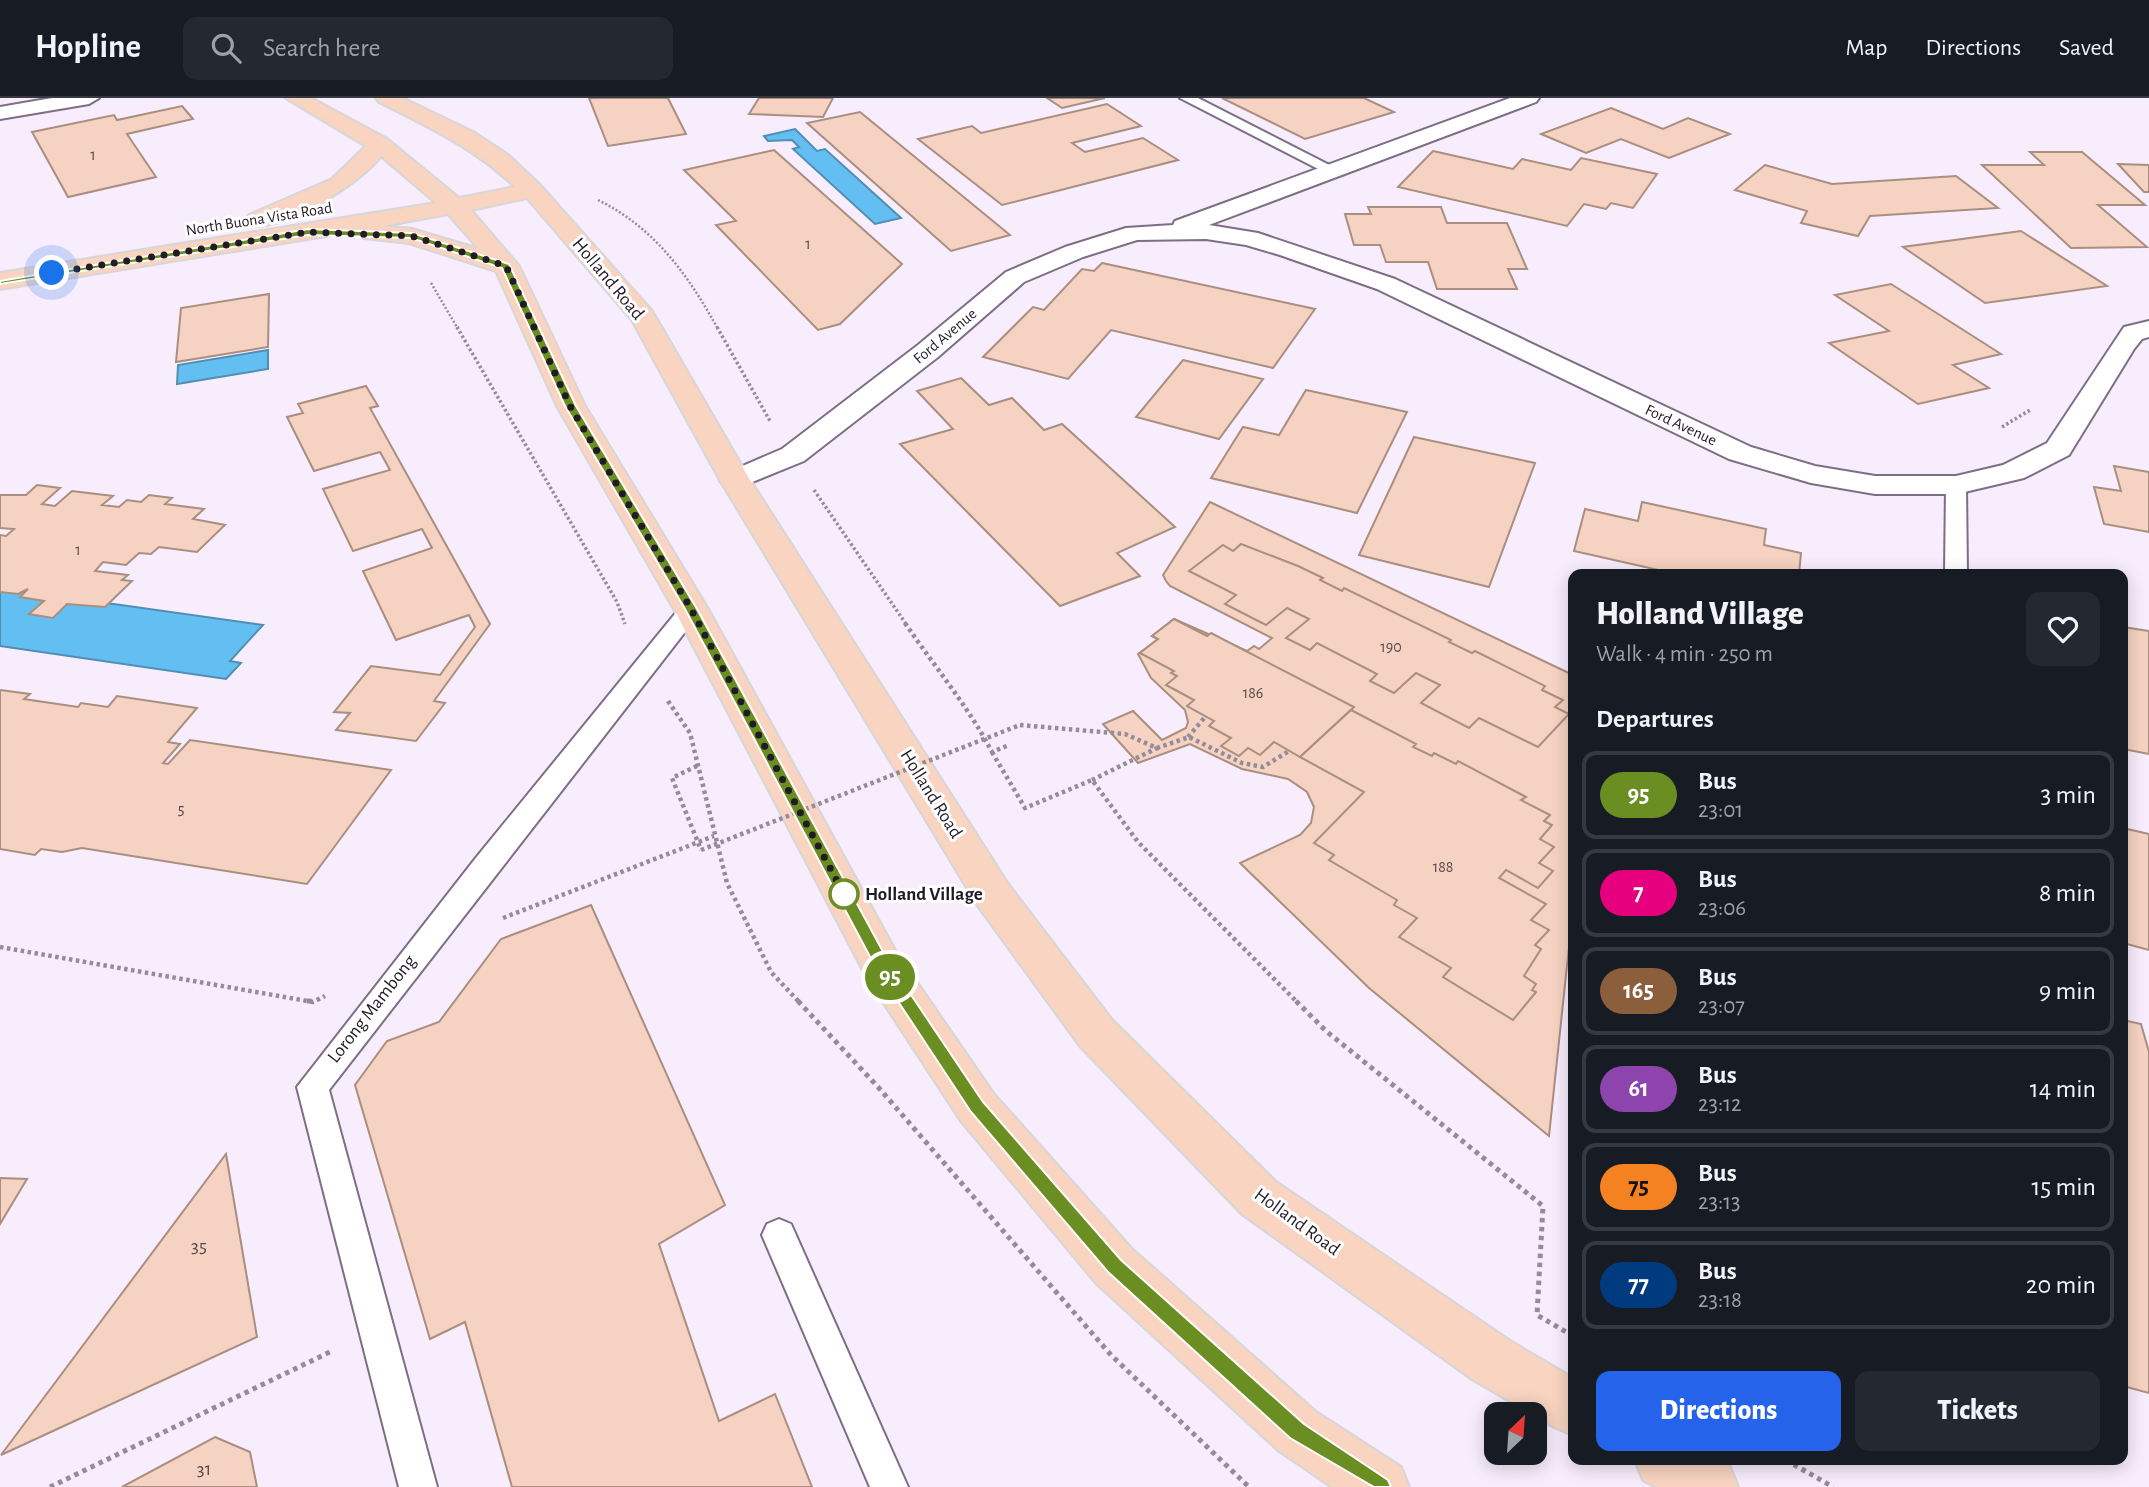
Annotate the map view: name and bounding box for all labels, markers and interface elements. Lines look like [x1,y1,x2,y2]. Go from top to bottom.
search box [183,17,673,80]
icon: search [207,29,245,67]
text: Hopline [35,31,141,64]
text: Search here [263,35,381,61]
text: Map [1845,36,1887,60]
text: Directions [1925,36,2021,60]
text: Saved [2059,36,2114,60]
house number: 1 [90,147,96,163]
street label: North Buona Vista Road [185,200,333,238]
street label: Holland Road [568,234,648,324]
house number: 1 [805,236,811,252]
your location [34,255,69,290]
street label: Ford Avenue [910,305,980,367]
street label: Ford Avenue [1643,402,1719,448]
house number: 1 [75,542,81,558]
button: heart [2026,592,2100,666]
text: Holland Village [1596,598,1804,631]
house number: 190 [1380,639,1402,655]
text: Walk · 4 min · 250 m [1596,643,1773,666]
house number: 186 [1243,685,1263,701]
text: Departures [1596,706,1714,732]
street label: Holland Road [896,746,966,842]
text: Bus [1698,768,1737,794]
text: 3 min [2040,782,2096,808]
text: 95 [1628,783,1649,807]
text: 23:01 [1698,799,1743,822]
house number: 5 [178,801,184,817]
house number: 188 [1433,859,1453,875]
text: Bus [1698,866,1737,892]
marker: Holland Village [829,879,859,909]
text: 8 min [2039,880,2096,906]
text: 7 [1633,881,1644,905]
place label: Holland Village [865,885,983,904]
text: 23:06 [1698,897,1746,920]
street label: Lorong Mambong [324,951,420,1066]
line badge: 95 [858,954,922,1000]
text: Bus [1698,964,1737,990]
text: 95 [879,965,901,989]
text: 9 min [2039,978,2096,1004]
text: 165 [1623,979,1654,1003]
text: 23:07 [1698,995,1745,1018]
text: Bus [1698,1062,1737,1088]
text: 14 min [2030,1076,2096,1102]
text: 61 [1628,1077,1649,1101]
text: 23:12 [1698,1093,1742,1116]
text: Bus [1698,1160,1737,1186]
text: 15 min [2031,1174,2096,1200]
text: 75 [1628,1175,1649,1199]
street label: Holland Road [1251,1185,1343,1259]
text: 23:13 [1698,1191,1741,1214]
house number: 35 [191,1237,207,1256]
text: Bus [1698,1258,1737,1284]
text: 20 min [2026,1272,2096,1298]
text: 77 [1628,1273,1649,1297]
text: 23:18 [1698,1289,1742,1312]
button: Directions [1596,1371,1841,1451]
button: Tickets [1855,1371,2100,1451]
north arrow [1484,1402,1547,1465]
map controls [1484,1402,1547,1465]
house number: 31 [197,1460,211,1479]

